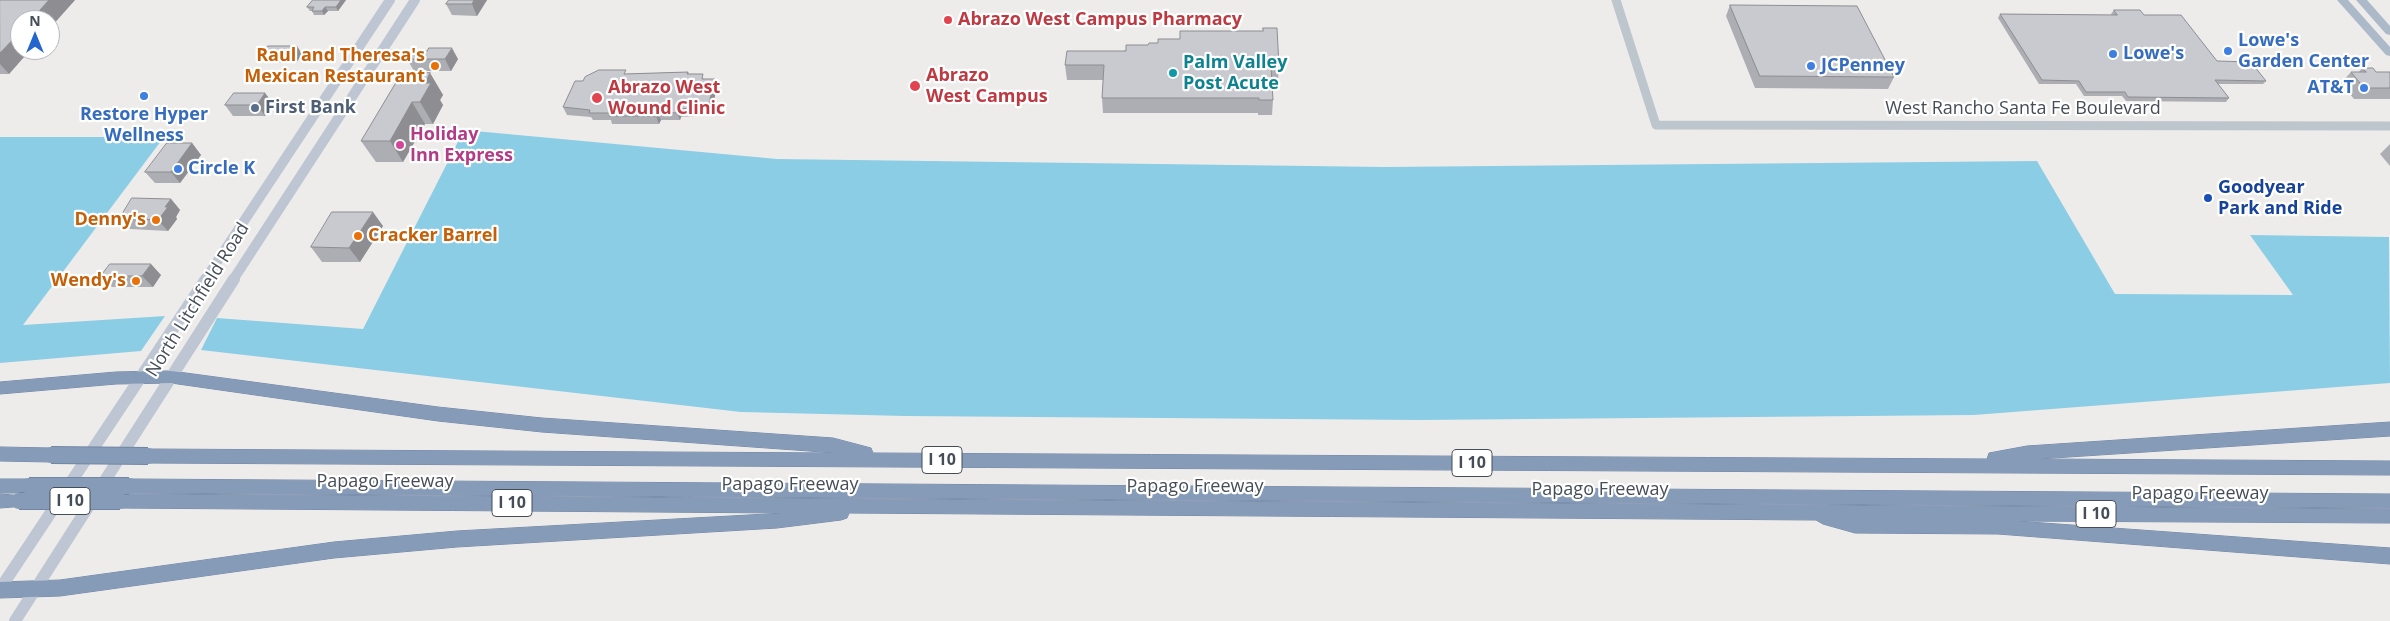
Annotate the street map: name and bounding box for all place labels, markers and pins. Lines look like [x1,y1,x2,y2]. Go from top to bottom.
place label: Abrazo West Campus Pharmacy [958,9,1242,31]
marker: Abrazo West Campus Pharmacy [942,14,954,26]
place label: Lowe's Garden Center [2238,30,2369,72]
place label: Lowe's [2123,43,2184,65]
place label: Raul and Theresa's Mexican Restaurant [244,45,425,88]
marker: Lowe's Garden Center [2222,45,2234,57]
marker: Lowe's [2107,48,2119,60]
place label: Palm Valley Post Acute [1183,52,1287,94]
place label: JCPenney [1821,55,1905,77]
marker: Raul and Theresa's Mexican Restaurant [429,60,441,72]
marker: JCPenney [1805,60,1817,72]
place label: Abrazo West Campus [926,65,1048,108]
marker: Palm Valley Post Acute [1167,67,1179,79]
place label: Abrazo West Wound Clinic [608,77,725,120]
place label: AT&T [2307,77,2354,99]
marker: Abrazo West Campus [908,79,922,93]
marker: AT&T [2358,82,2370,94]
marker: Restore Hyper Wellness [138,90,150,102]
marker: Abrazo West Wound Clinic [590,91,604,105]
place label: First Bank [265,97,356,119]
marker: First Bank [249,102,261,114]
place label: Restore Hyper Wellness [80,104,208,146]
place label: Holiday Inn Express [410,124,513,166]
marker: Holiday Inn Express [394,139,406,151]
place label: Circle K [188,158,255,180]
marker: Circle K [172,163,184,175]
place label: Goodyear Park and Ride [2218,177,2342,220]
marker: Goodyear Park and Ride [2202,192,2214,204]
place label: Denny's [74,209,146,231]
marker: Denny's [150,214,162,226]
place label: Cracker Barrel [368,225,498,247]
marker: Cracker Barrel [352,230,364,242]
place label: Wendy's [51,270,126,292]
marker: Wendy's [130,275,142,287]

